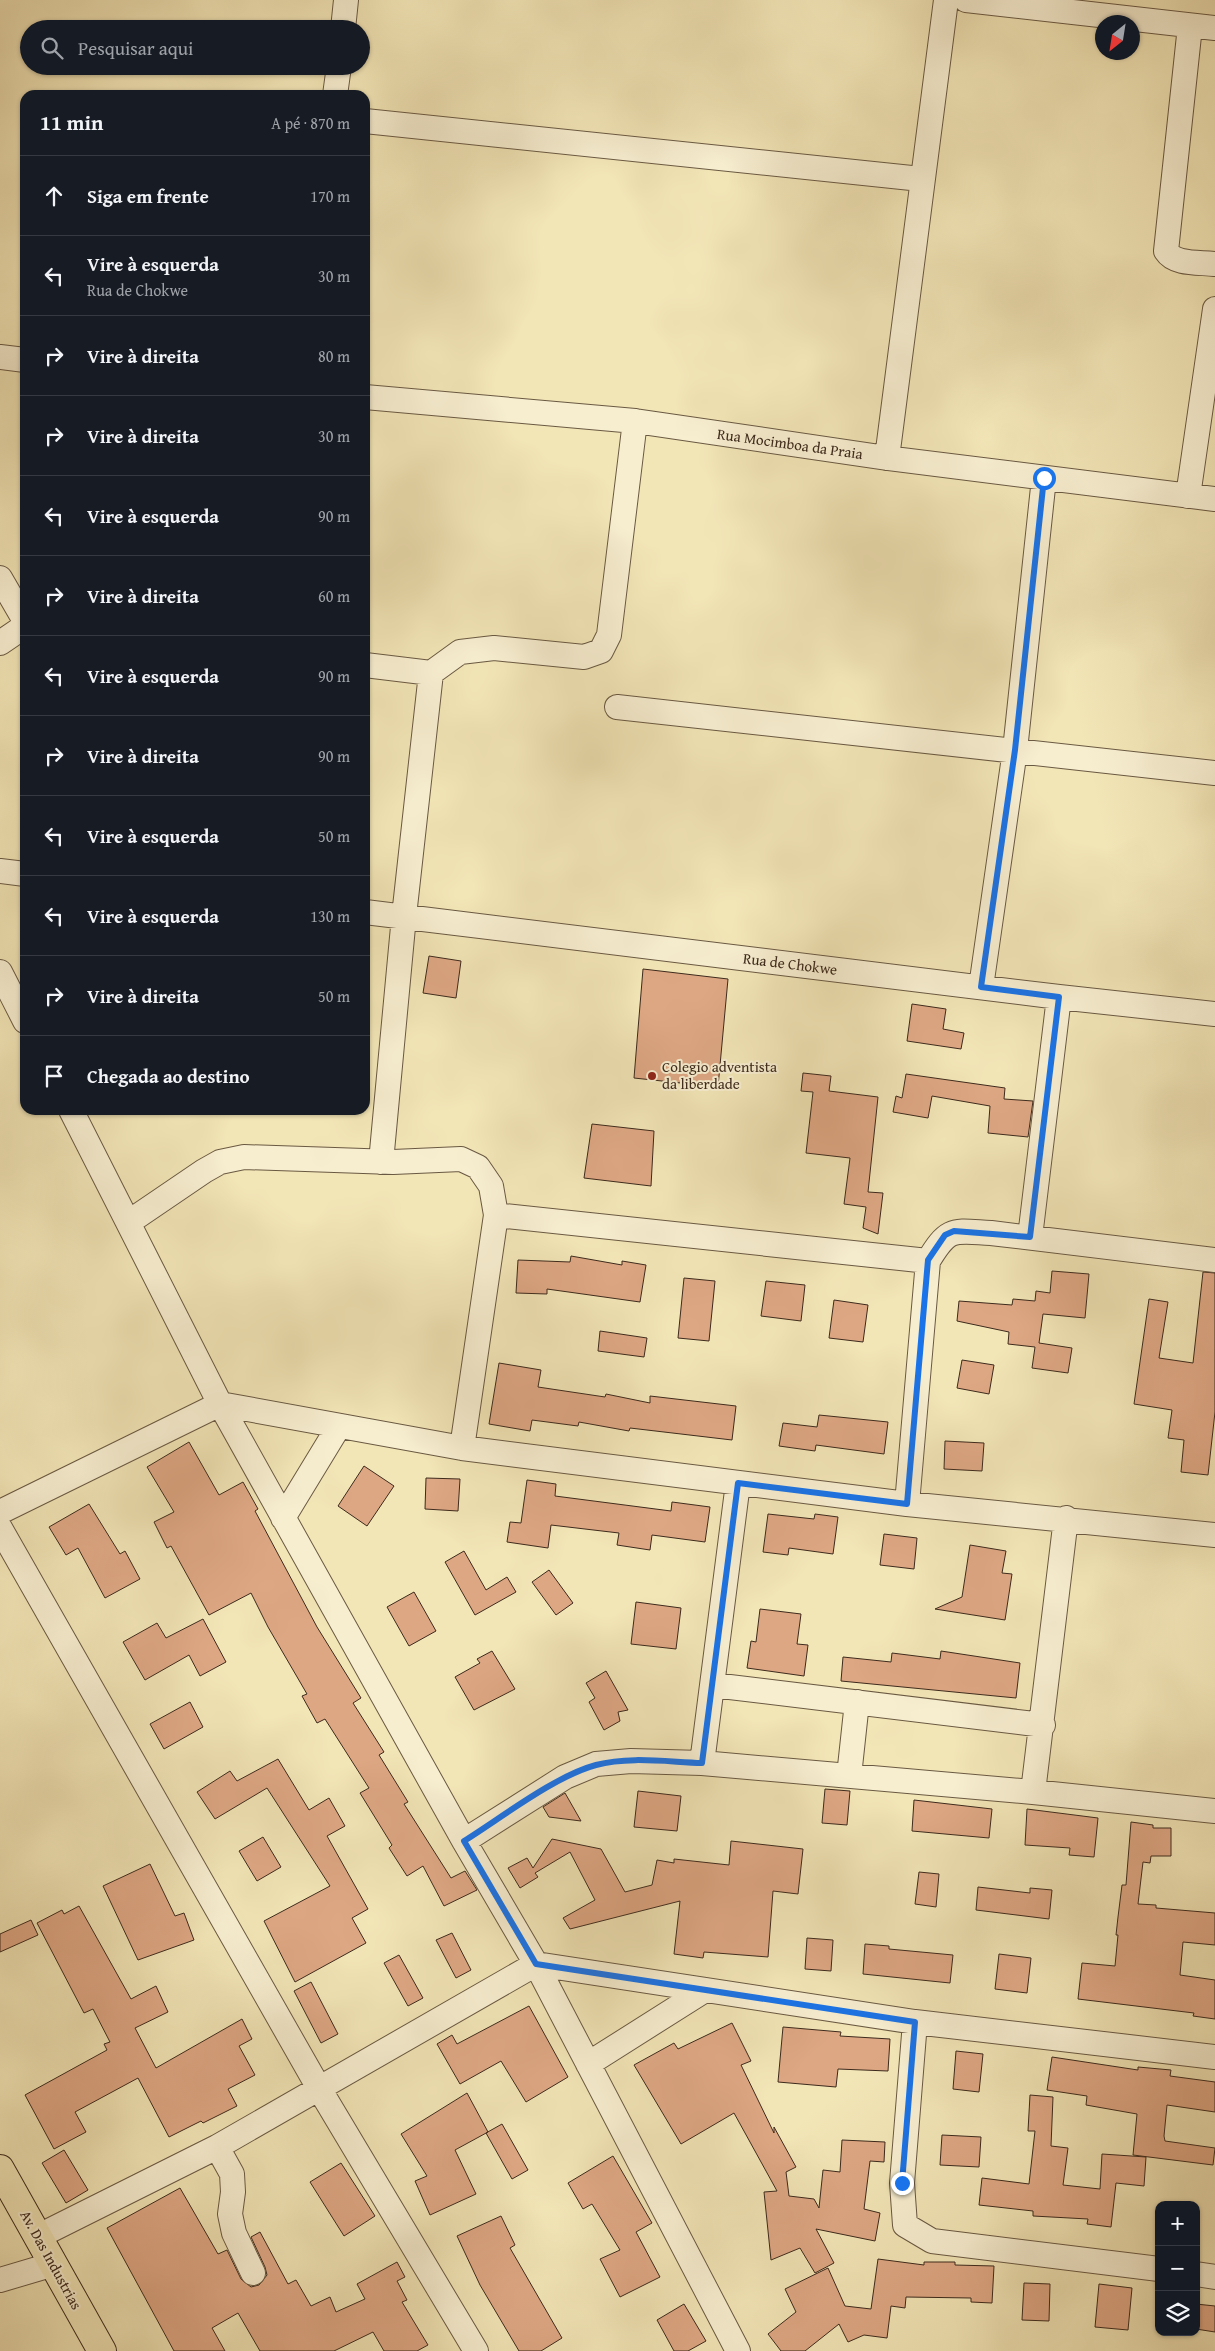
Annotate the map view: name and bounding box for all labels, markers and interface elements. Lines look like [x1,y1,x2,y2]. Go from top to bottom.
north arrow [1095,15,1140,60]
search box [20,20,370,75]
icon: search [38,34,66,62]
text: Pesquisar aqui [78,34,193,62]
text: 11 min [40,107,103,138]
text: A pé · 870 m [271,111,350,135]
icon: ahead [40,182,68,210]
text: Siga em frente [87,182,209,210]
text: 170 m [310,184,350,208]
text: Vire à esquerda [87,250,219,278]
icon: left [40,262,68,290]
text: 30 m [318,264,350,288]
text: Rua de Chokwe [87,278,188,302]
icon: right [40,342,68,370]
text: Vire à direita [87,342,199,370]
text: 80 m [318,344,350,368]
icon: right [40,422,68,450]
text: Vire à direita [87,422,199,450]
street label: Rua Mocimboa da Praia [716,423,864,464]
text: 30 m [318,424,350,448]
route start [1033,467,1056,490]
icon: left [40,502,68,530]
text: Vire à esquerda [87,502,219,530]
text: 90 m [318,504,350,528]
icon: right [40,582,68,610]
text: Vire à direita [87,582,199,610]
text: 60 m [318,584,350,608]
icon: left [40,662,68,690]
text: Vire à esquerda [87,662,219,690]
text: 90 m [318,664,350,688]
icon: right [40,742,68,770]
text: Vire à direita [87,742,199,770]
text: 90 m [318,744,350,768]
icon: left [40,822,68,850]
text: Vire à esquerda [87,822,219,850]
text: 50 m [318,824,350,848]
icon: left [40,902,68,930]
text: Vire à esquerda [87,902,219,930]
text: 130 m [310,904,350,928]
street label: Rua de Chokwe [742,947,838,980]
icon: right [40,982,68,1010]
text: Vire à direita [87,982,199,1010]
text: 50 m [318,984,350,1008]
place label: Colegio adventista da liberdade [662,1056,777,1094]
icon: arrive [40,1062,68,1090]
text: Chegada ao destino [87,1062,250,1090]
marker: Colegio adventista da liberdade [646,1070,658,1082]
route end [891,2172,914,2195]
map controls [1155,2201,1200,2336]
button: + [1155,2201,1200,2246]
street label: Av. Das Industrias [15,2206,87,2313]
button: − [1155,2246,1200,2291]
button: layers [1155,2291,1200,2336]

